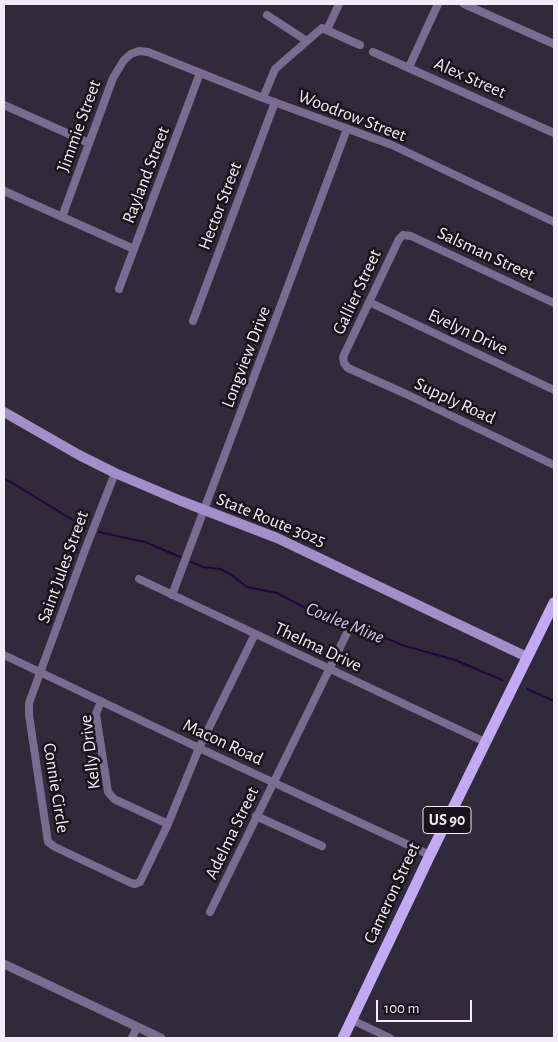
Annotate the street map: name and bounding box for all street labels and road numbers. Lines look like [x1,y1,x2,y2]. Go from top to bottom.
street label: Alex Street [431,53,509,103]
street label: Jimmie Street [52,77,106,175]
street label: Woodrow Street [295,85,409,147]
street label: Rayland Street [118,124,174,226]
street label: Hector Street [193,159,247,253]
street label: Salsman Street [434,222,538,286]
street label: Gallier Street [328,246,386,338]
street label: Longview Drive [217,303,275,411]
street label: Evelyn Drive [425,304,511,360]
street label: Supply Road [411,373,499,429]
street label: State Route 3025 [213,488,329,552]
street label: Saint Jules Street [33,508,93,626]
street label: Thelma Drive [271,617,365,677]
street label: Kelly Drive [75,714,105,790]
street label: Macon Road [179,714,267,770]
street label: Connie Circle [38,741,74,835]
street label: Adelma Street [200,783,264,883]
road number: US 90 [423,806,471,834]
street label: Cameron Street [359,839,425,947]

